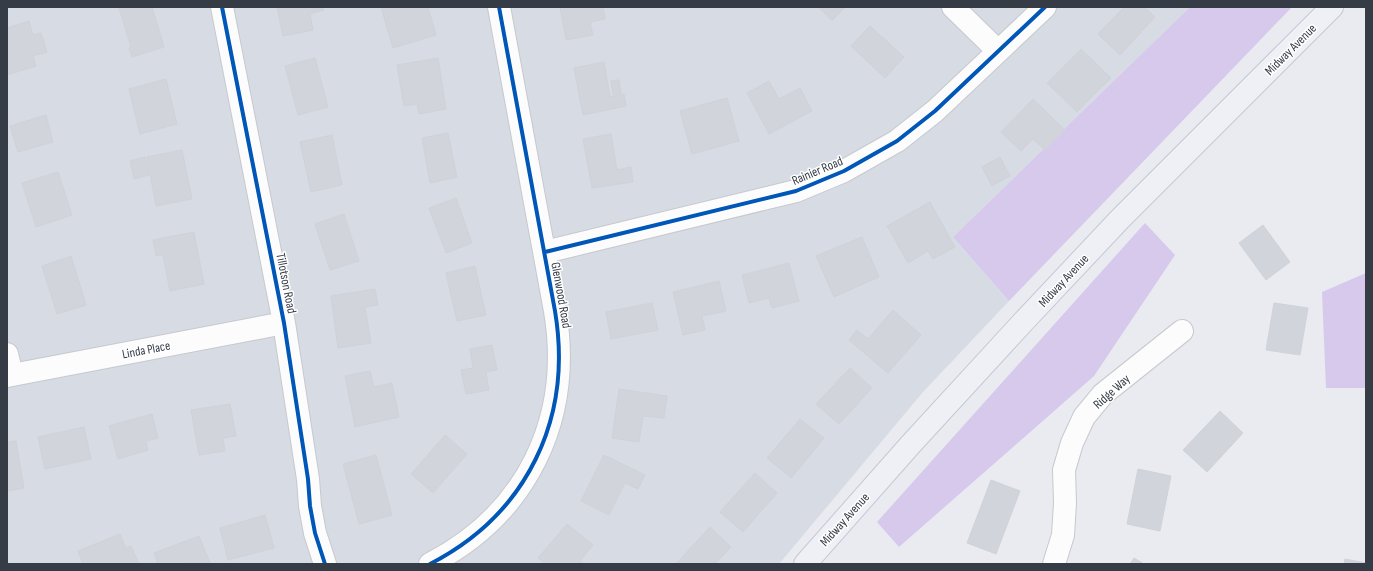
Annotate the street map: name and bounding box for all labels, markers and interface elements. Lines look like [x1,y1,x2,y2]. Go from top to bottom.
street label: Midway Avenue [1262,21,1320,79]
street label: Rainier Road [789,153,845,189]
street label: Midway Avenue [1035,251,1092,310]
street label: Tillotson Road [272,252,300,315]
street label: Glenwood Road [547,261,575,330]
street label: Linda Place [121,337,172,362]
street label: Ridge Way [1090,371,1133,413]
street label: Midway Avenue [817,490,873,550]

